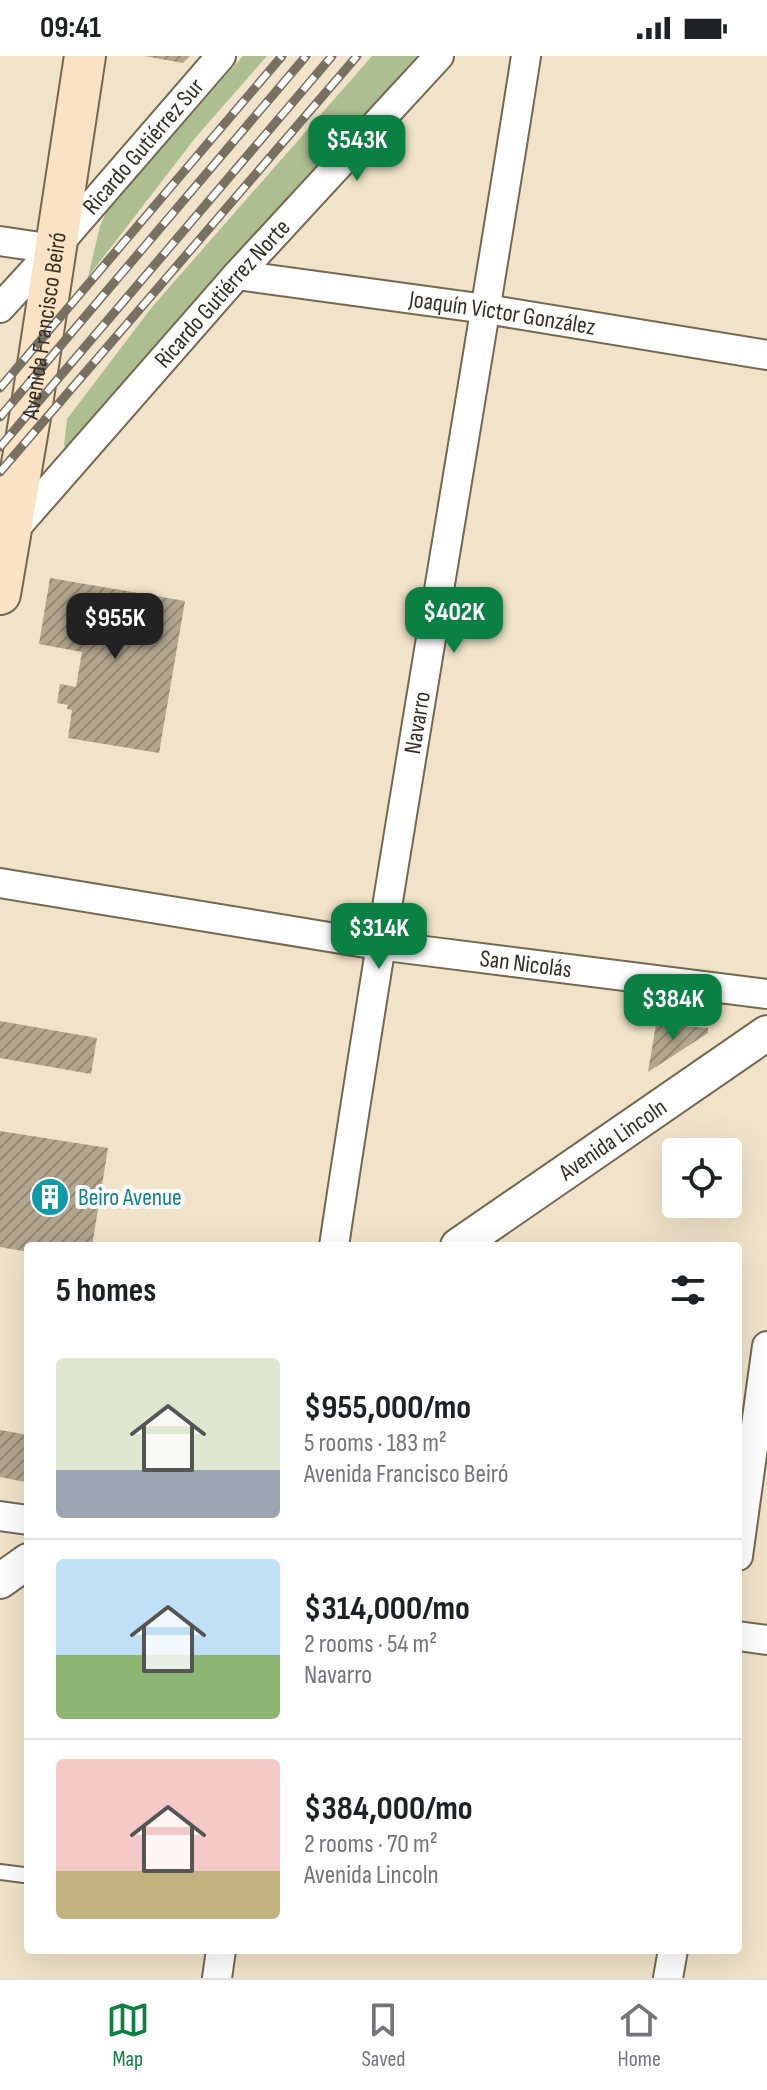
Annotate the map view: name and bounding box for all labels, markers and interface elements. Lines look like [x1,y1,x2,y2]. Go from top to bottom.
text: 09:41 [40,10,101,46]
street label: Ricardo Gutiérrez Sur [76,72,210,220]
pin: $543K [301,115,413,183]
text: $543K [326,125,388,156]
street label: Ricardo Gutiérrez Norte [148,213,296,374]
street label: Avenida Francisco Beiró [15,230,73,422]
street label: Joaquín Victor González [406,284,598,341]
pin: $402K [398,587,510,655]
pin: $955K [59,593,171,661]
text: $402K [423,597,485,628]
text: $955K [84,603,146,634]
street label: Navarro [398,689,436,756]
pin: $314K [323,903,435,971]
text: $314K [349,913,409,944]
street label: San Nicolás [478,943,573,984]
pin: $384K [617,974,729,1042]
text: $384K [642,984,704,1015]
street label: Avenida Lincoln [552,1092,672,1187]
map controls [662,1138,742,1218]
button: locate [662,1138,742,1218]
building icon: Beiro Avenue [29,1176,71,1218]
place label: Beiro Avenue [78,1183,182,1212]
icon: filters [666,1268,710,1312]
text: 5 homes [56,1270,156,1311]
text: $955,000/mo [304,1387,471,1428]
icon: home [120,1390,216,1486]
text: 5 rooms · 183 m² [304,1428,447,1459]
text: Avenida Francisco Beiró [304,1459,509,1490]
text: $314,000/mo [304,1588,470,1629]
icon: home [120,1591,216,1687]
text: 2 rooms · 54 m² [304,1629,437,1660]
text: Navarro [304,1660,372,1691]
text: $384,000/mo [304,1788,473,1829]
icon: home [120,1791,216,1887]
text: 2 rooms · 70 m² [304,1829,438,1860]
text: Avenida Lincoln [304,1860,439,1891]
tab: Map [106,1998,150,2073]
tab: Saved [361,1998,406,2073]
tab: Home [617,1998,661,2073]

